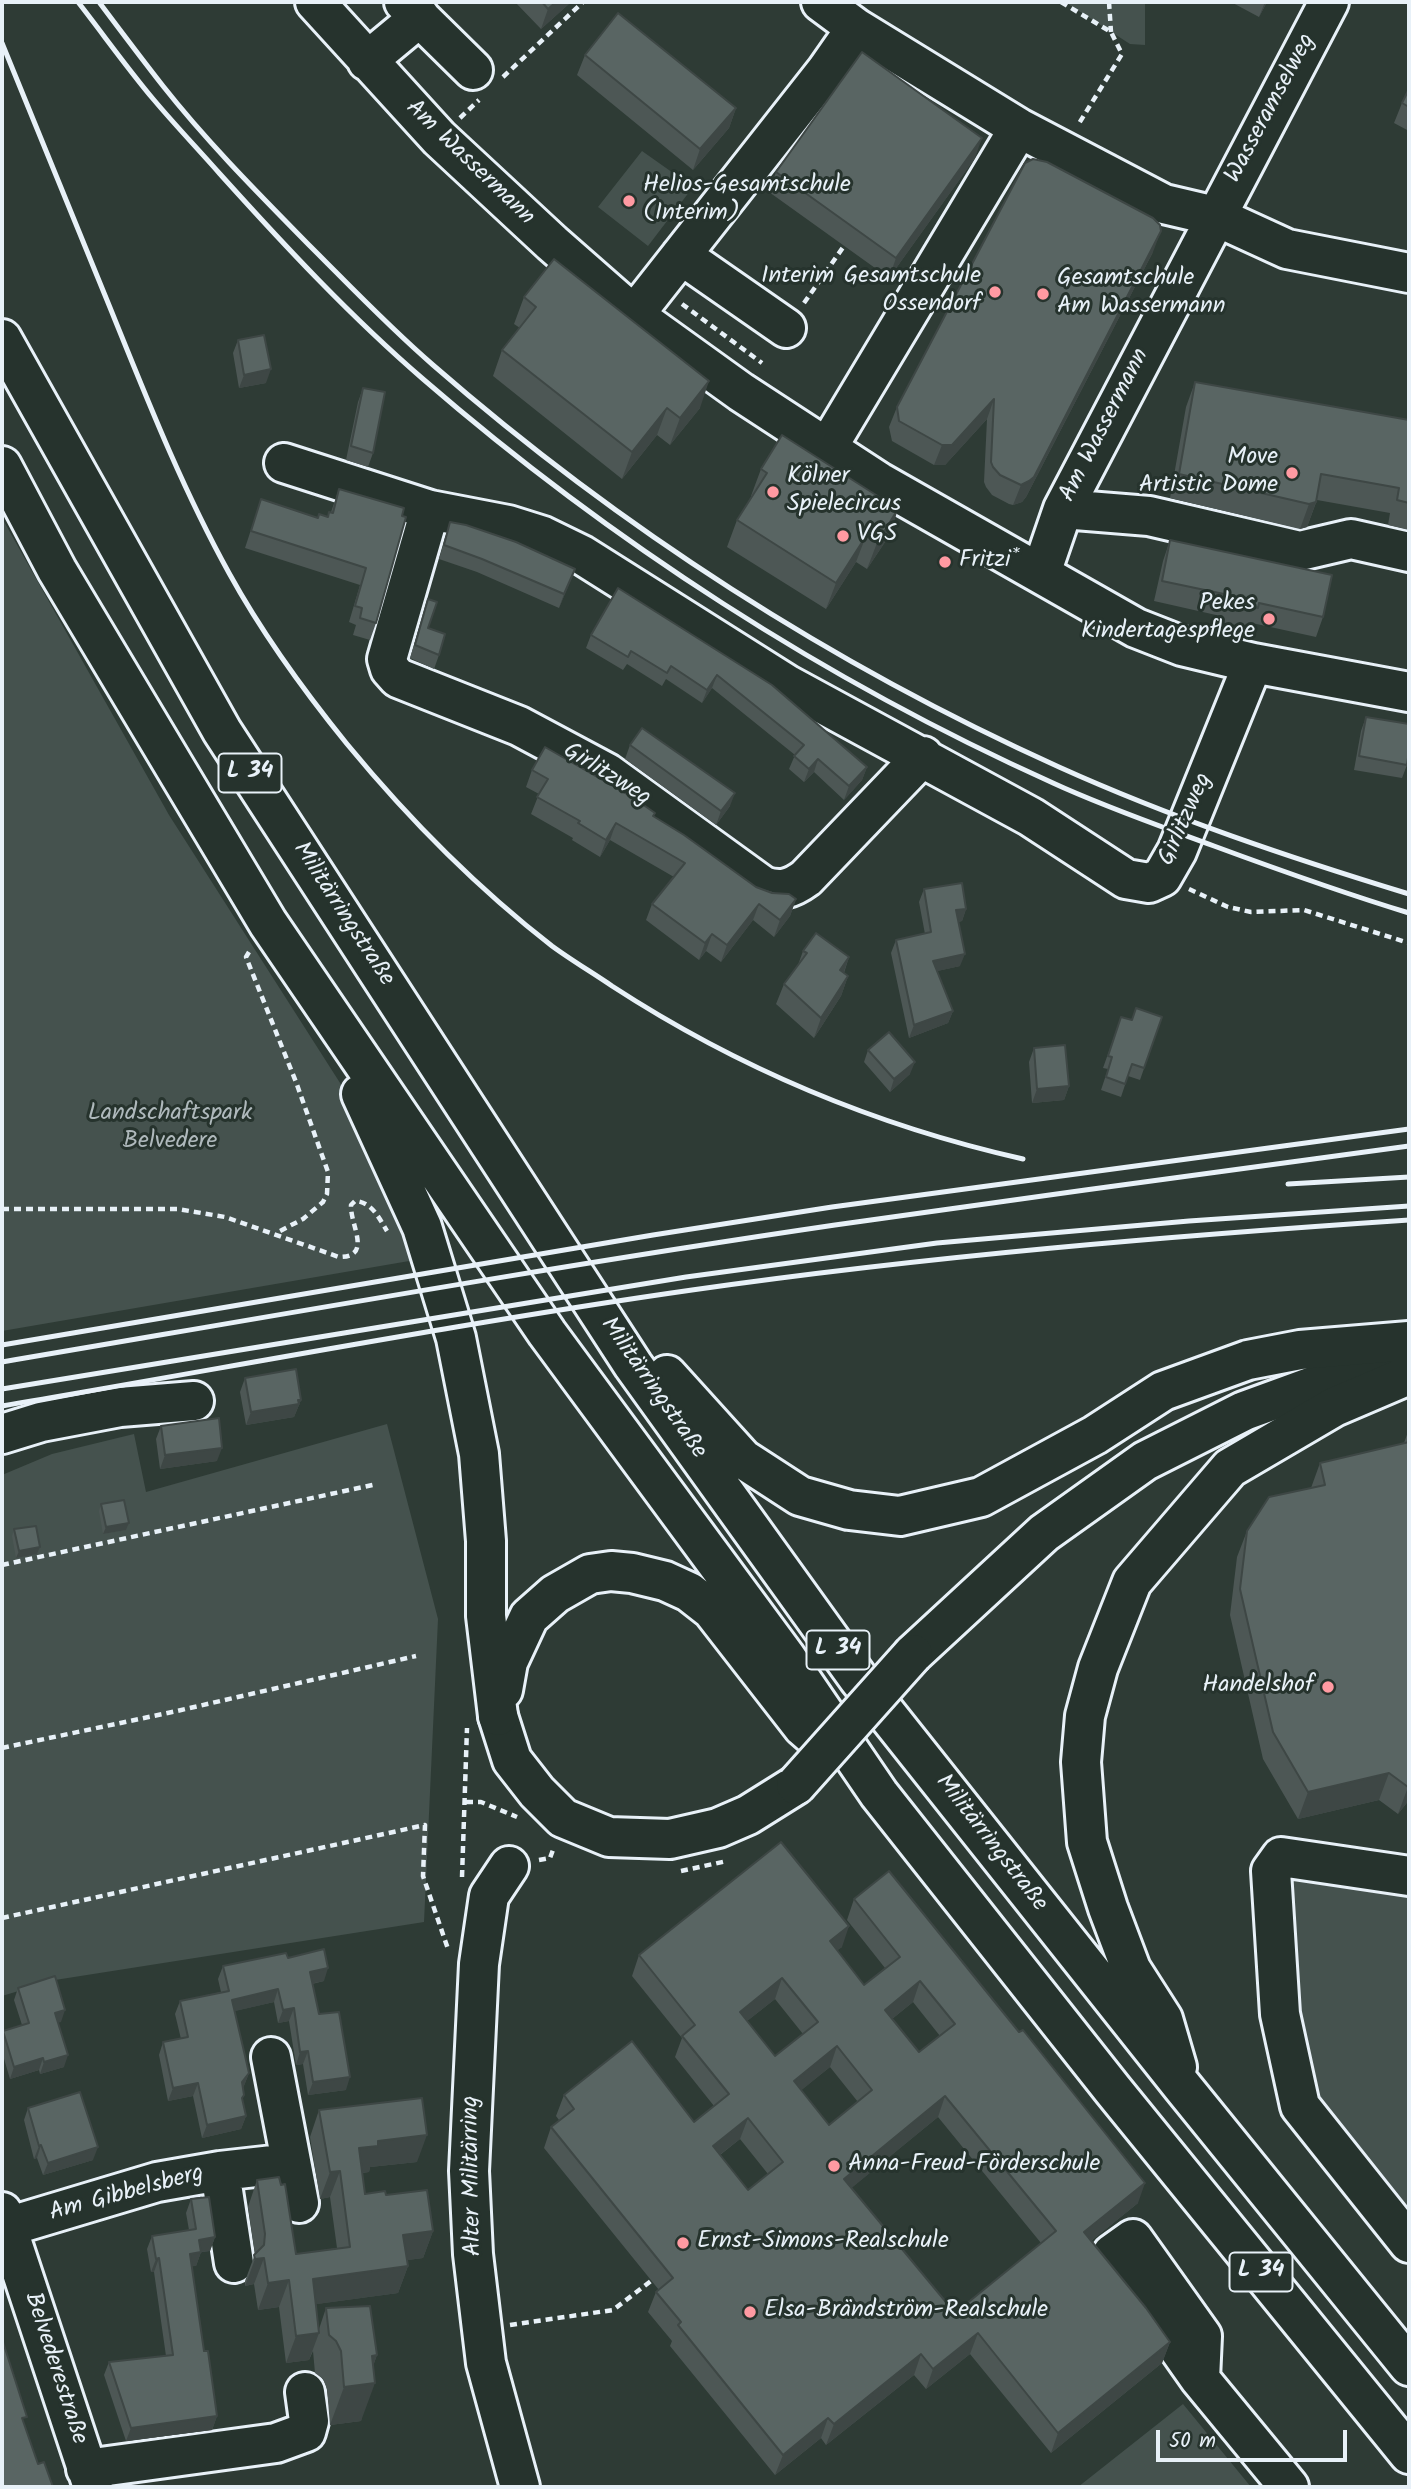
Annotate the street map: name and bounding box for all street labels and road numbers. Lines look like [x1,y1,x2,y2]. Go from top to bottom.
street label: Wasseramselweg [1221,29,1323,189]
street label: Am Wassermann [398,95,540,233]
street label: Am Wassermann [1055,344,1157,508]
street label: Girlitzweg [557,738,655,814]
road number: L 34 [218,754,282,792]
street label: Girlitzweg [1154,769,1220,871]
street label: Militärringstraße [285,837,399,993]
street label: Militärringstraße [593,1313,711,1465]
road number: L 34 [806,1630,870,1670]
street label: Militärringstraße [927,1770,1053,1918]
street label: Alter Militärring [458,2095,490,2257]
street label: Am Gibbelsberg [47,2161,207,2229]
road number: L 34 [1230,2252,1292,2292]
street label: Belvederestraße [16,2289,92,2449]

